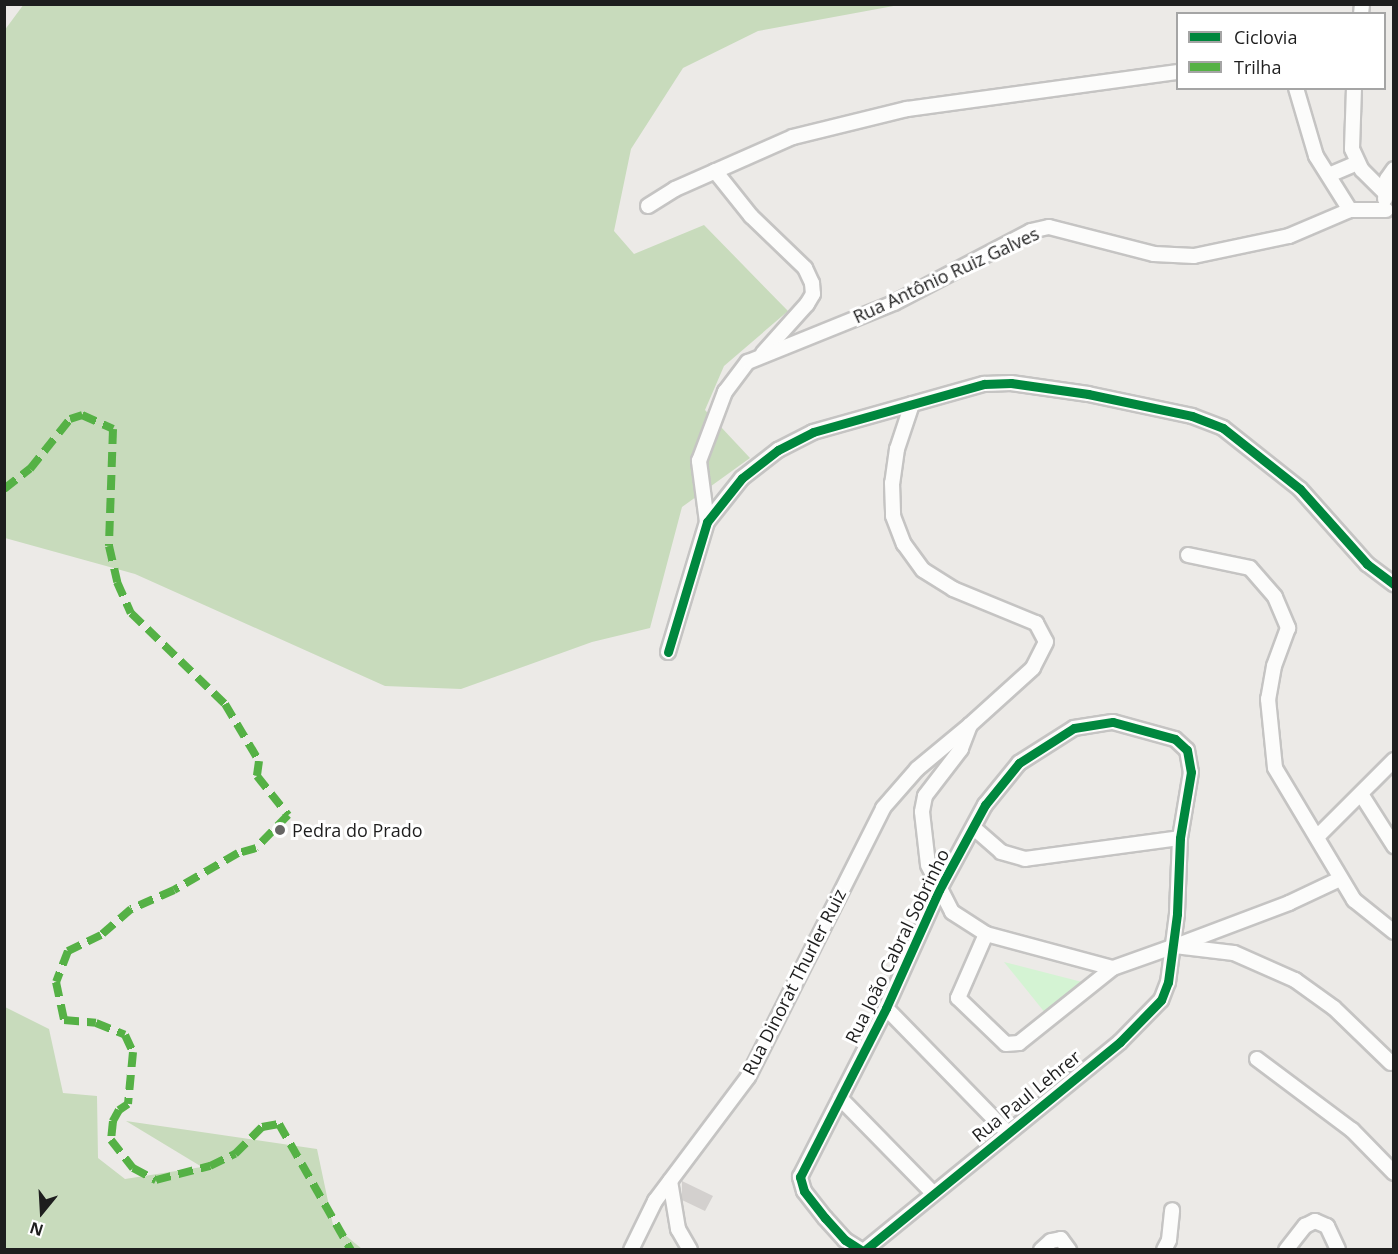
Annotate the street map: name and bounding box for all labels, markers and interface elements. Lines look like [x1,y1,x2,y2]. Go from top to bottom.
legend [1176,12,1386,90]
text: Ciclovia [1234,25,1297,49]
text: Trilha [1234,55,1281,79]
street label: Rua Antônio Ruiz Galves [850,222,1042,328]
place label: Pedra do Prado [292,819,423,841]
marker: Pedra do Prado [273,823,287,837]
street label: Rua João Cabral Sobrinho [841,845,953,1047]
street label: Rua Dinorat Thurler Ruiz [738,885,850,1079]
street label: Rua Paul Lehrer [967,1046,1085,1146]
north arrow [12,1182,72,1242]
text: N [27,1217,46,1242]

